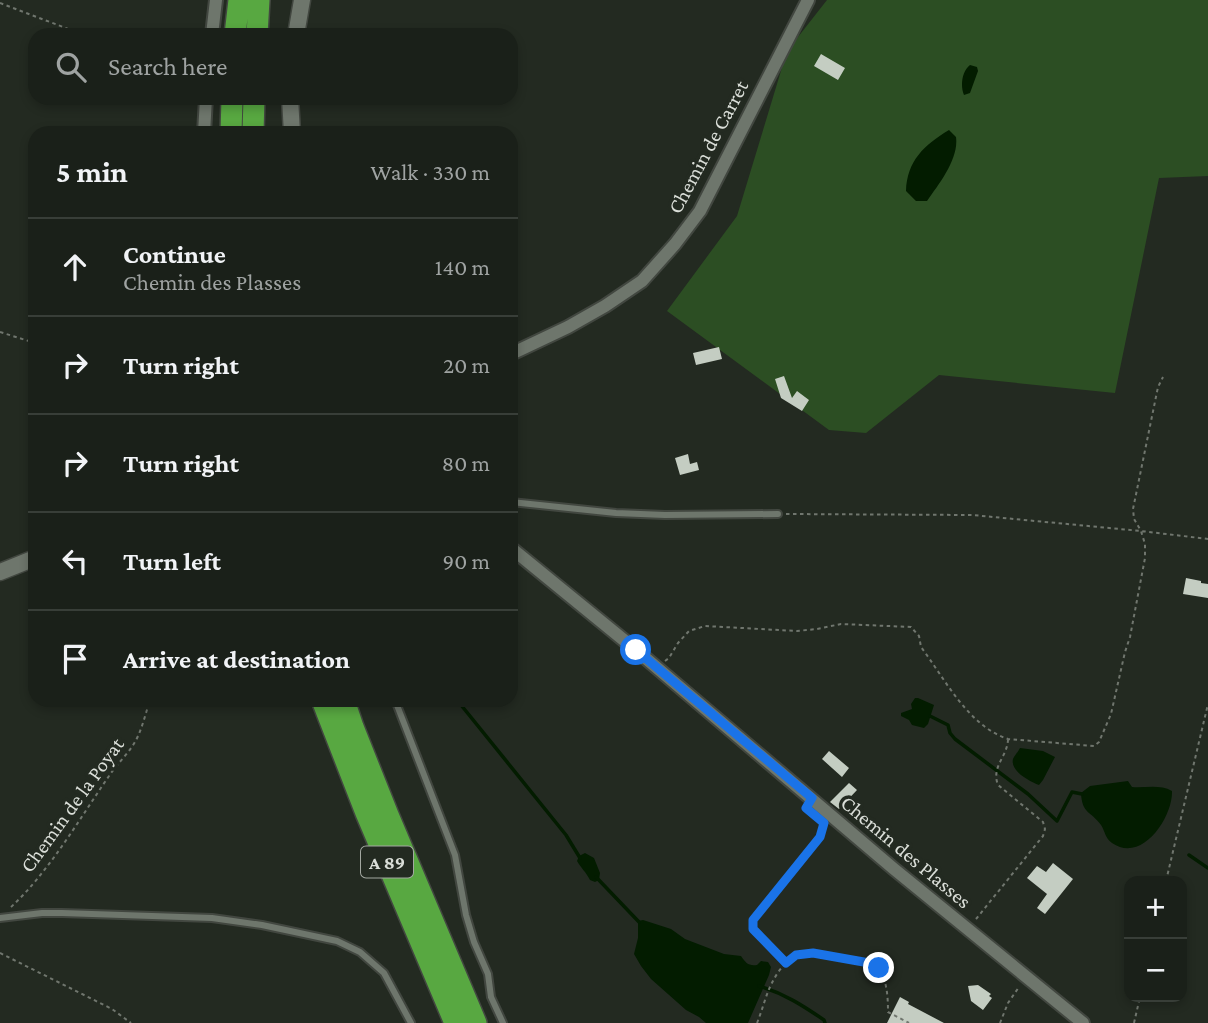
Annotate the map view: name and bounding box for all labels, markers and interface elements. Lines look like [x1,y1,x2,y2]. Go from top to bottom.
search box [28,28,518,105]
icon: search [52,48,90,86]
text: Search here [108,52,227,81]
street label: Chemin de Carret [663,75,754,218]
text: 5 min [56,155,128,188]
text: Walk · 330 m [371,159,490,185]
text: Continue [123,240,226,269]
icon: ahead [56,248,94,286]
text: 140 m [435,254,490,280]
text: Chemin des Plasses [123,269,301,295]
icon: right [56,346,94,384]
text: Turn right [123,351,239,380]
text: 20 m [443,352,490,378]
icon: right [56,444,94,482]
text: Turn right [123,449,239,478]
text: 80 m [442,450,490,476]
icon: left [56,542,94,580]
text: Turn left [123,547,221,576]
text: 90 m [443,548,490,574]
route start [620,634,651,665]
icon: arrive [56,640,94,678]
text: Arrive at destination [123,645,350,674]
street label: Chemin de la Poyat [15,732,130,877]
street label: Chemin des Plasses [836,791,976,913]
road number: A 89 [361,846,413,877]
map controls [1124,876,1187,1002]
button: + [1124,876,1187,939]
button: − [1124,939,1187,1002]
route end [863,952,894,983]

